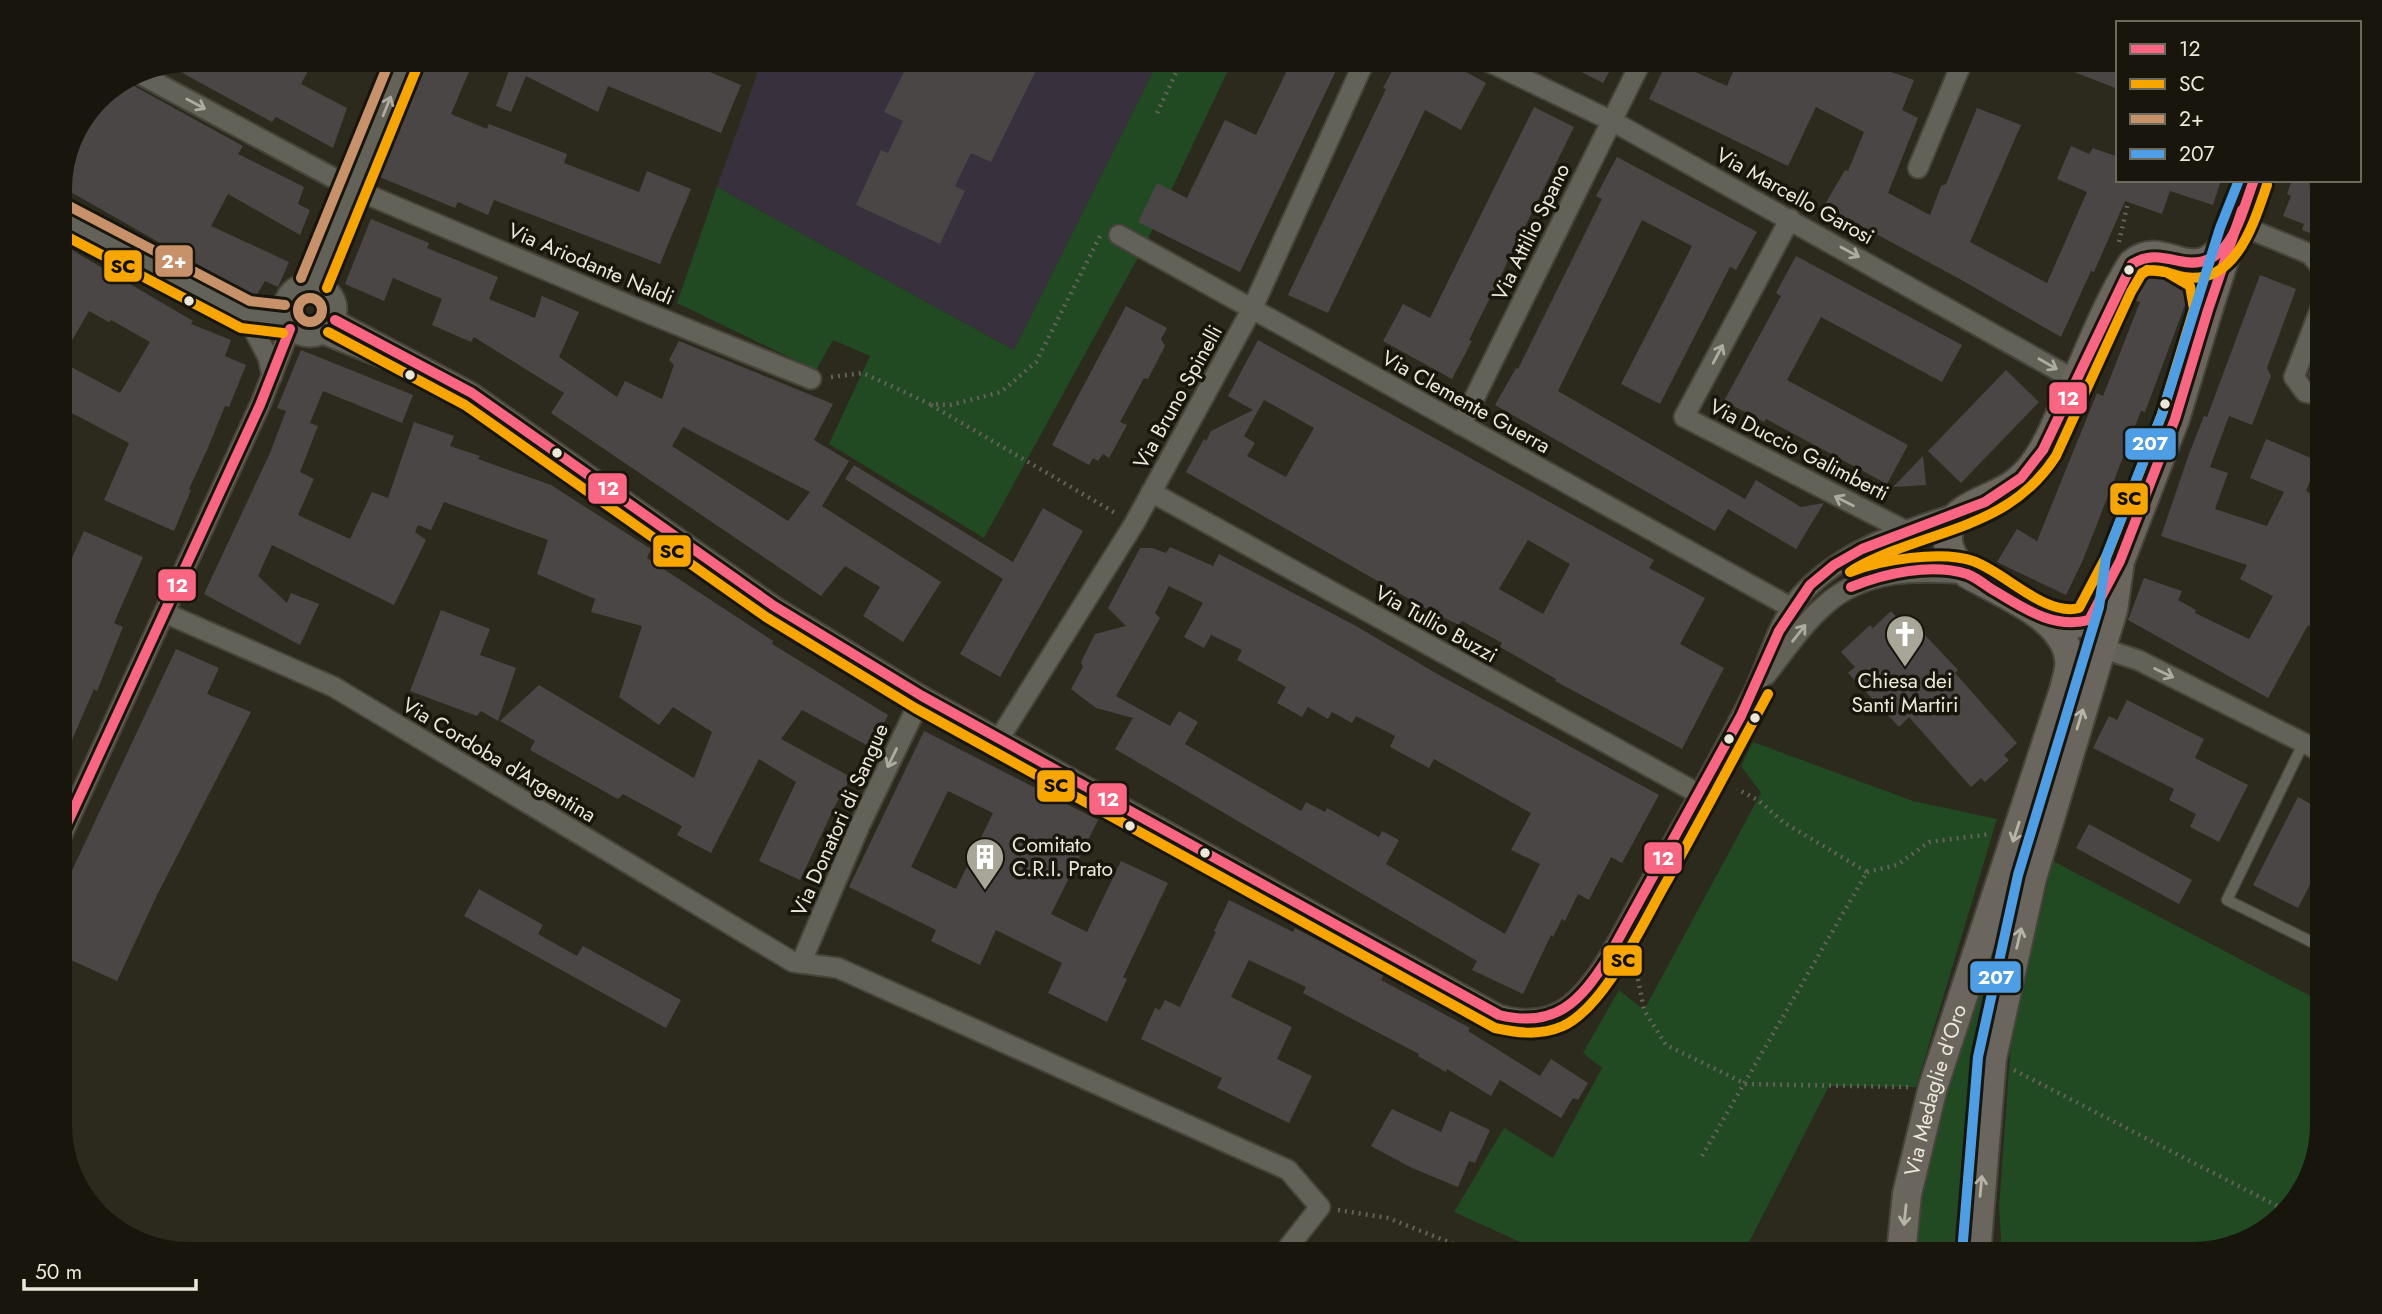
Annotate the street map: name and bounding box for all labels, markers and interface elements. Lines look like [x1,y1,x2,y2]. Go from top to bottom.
legend [2116,21,2361,182]
text: 12 [2179,34,2200,64]
text: SC [2179,69,2205,99]
one-way arrow [381,96,394,118]
one-way arrow [185,98,206,111]
text: 2+ [2179,104,2204,134]
text: 207 [2179,139,2215,169]
street label: Via Marcello Garosi [1710,140,1880,252]
street label: Via Attilio Spano [1485,158,1577,306]
street label: Via Ariodante Naldi [503,215,679,313]
line badge: 2+ [154,244,194,278]
one-way arrow [1839,245,1859,259]
text: 2+ [161,248,187,275]
line badge: SC [103,249,143,283]
text: SC [110,253,136,280]
unlabelled marker [2122,263,2136,277]
unlabelled marker [182,294,196,308]
street label: Via Bruno Spinelli [1126,320,1230,474]
street label: Via Clemente Guerra [1376,343,1556,461]
one-way arrow [1712,344,1725,365]
one-way arrow [2037,357,2057,371]
unlabelled marker [403,368,417,382]
line badge: 12 [2048,381,2088,415]
text: 12 [2057,385,2079,412]
street label: Via Duccio Galimberti [1704,392,1894,508]
unlabelled marker [2158,397,2172,411]
line badge: 207 [2124,427,2177,461]
text: 207 [2132,430,2169,457]
unlabelled marker [550,446,564,460]
line badge: 12 [587,472,628,505]
text: 12 [597,475,619,502]
line badge: SC [2109,482,2149,516]
text: SC [2116,485,2142,512]
one-way arrow [1834,493,1855,507]
line badge: SC [652,534,692,568]
text: SC [659,538,685,565]
line badge: 12 [157,568,197,602]
text: 12 [166,572,188,599]
street label: Via Tullio Buzzi [1369,578,1503,670]
church icon: Chiesa dei Santi Martiri [1884,613,1926,668]
one-way arrow [1792,625,1807,643]
place label: Chiesa dei Santi Martiri [1852,666,1958,720]
one-way arrow [2153,667,2174,680]
street label: Via Cordoba d'Argentina [396,690,602,830]
one-way arrow [2074,708,2087,730]
unlabelled marker [1748,711,1762,725]
street label: Via Donatori di Sangue [784,719,896,921]
unlabelled marker [1722,732,1736,746]
one-way arrow [885,747,898,768]
line badge: SC [1036,769,1076,803]
text: SC [1043,772,1069,799]
line badge: 12 [1088,782,1128,816]
text: 12 [1097,786,1119,813]
unlabelled marker [1123,819,1137,833]
one-way arrow [2009,821,2021,843]
place label: Comitato C.R.I. Prato [1012,830,1113,884]
building icon: Comitato C.R.I. Prato [964,836,1006,891]
line badge: 12 [1643,841,1683,875]
text: 12 [1652,845,1674,872]
unlabelled marker [1198,846,1212,860]
one-way arrow [2012,927,2026,950]
line badge: SC [1602,944,1643,977]
text: SC [1610,947,1636,974]
line badge: 207 [1969,960,2022,994]
text: 207 [1978,964,2015,991]
street label: Via Medaglie d'Oro [1897,1000,1974,1179]
one-way arrow [1975,1176,1988,1198]
one-way arrow [1898,1203,1911,1226]
scale bar [24,1248,196,1292]
text: 50 m [35,1257,82,1287]

